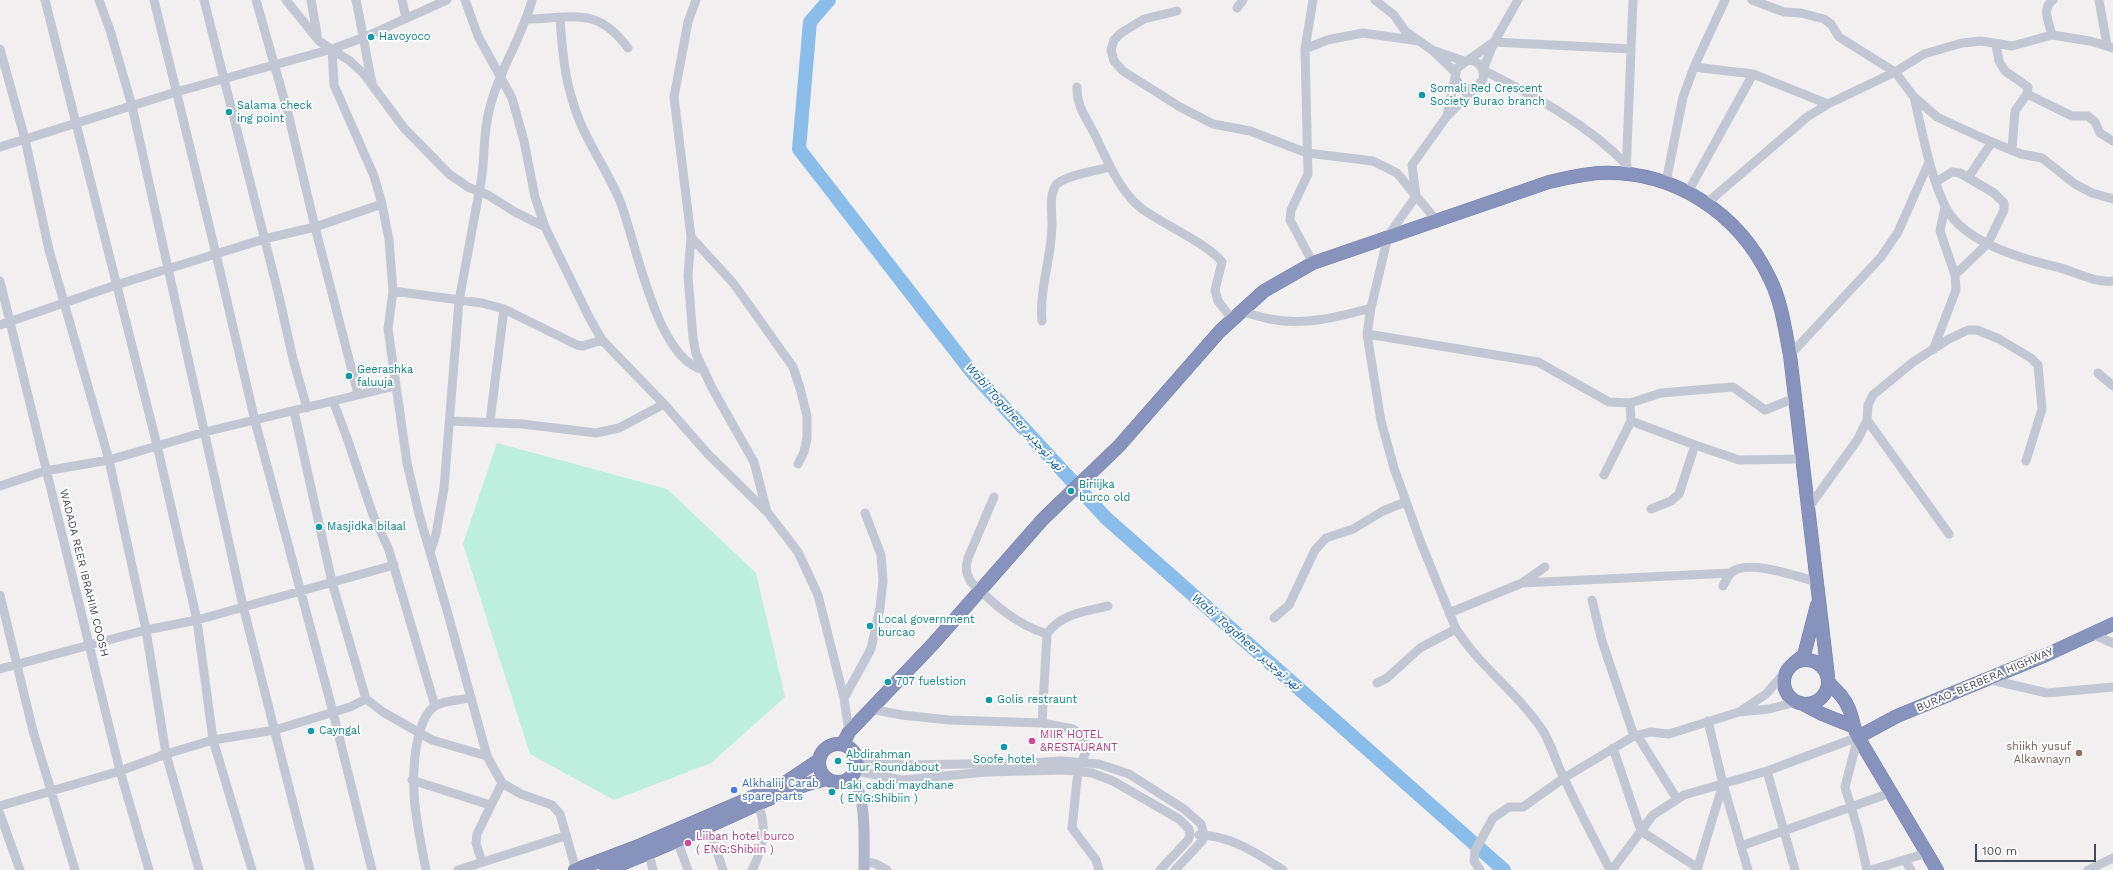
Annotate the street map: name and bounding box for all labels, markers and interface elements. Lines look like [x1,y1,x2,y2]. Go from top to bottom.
place label: Havoyoco [379,30,430,44]
marker: Havoyoco [366,32,376,42]
place label: Somali Red Crescent Society Burao branch [1430,82,1545,108]
marker: Somali Red Crescent Society Burao branch [1417,90,1427,100]
place label: Salama check ing point [237,99,312,125]
marker: Salama check ing point [224,107,234,117]
water label: Wabi Togdheer نهر توجدير [962,360,1066,474]
place label: Geerashka faluuja [357,363,413,389]
marker: Geerashka faluuja [344,371,354,381]
place label: Biriijka burco old [1079,478,1130,504]
marker: Biriijka burco old [1066,486,1076,496]
street label: WADADA REER IBRAHIM COOSH [57,488,111,658]
place label: Masjidka bilaal [327,520,406,534]
marker: Masjidka bilaal [314,522,324,532]
water label: Wabi Togdheer نهر توجدير [1189,591,1303,693]
place label: Local government burcao [878,613,975,639]
marker: Local government burcao [865,621,875,631]
street label: BURAO-BERBERA HIGHWAY [1915,645,2055,715]
place label: 707 fuelstion [896,675,966,689]
marker: 707 fuelstion [883,677,893,687]
place label: Golis restraunt [997,693,1077,707]
marker: Golis restraunt [984,695,994,705]
place label: Cayngal [319,724,360,738]
marker: Cayngal [306,726,316,736]
place label: MIIR HOTEL &RESTAURANT [1040,728,1118,754]
marker: MIIR HOTEL &RESTAURANT [1027,736,1037,746]
place label: shiikh yusuf Alkawnayn [2006,740,2071,766]
marker: Soofe hotel [999,742,1009,752]
place label: Abdirahman Tuur Roundabout [846,748,939,774]
marker: shiikh yusuf Alkawnayn [2074,748,2084,758]
place label: Soofe hotel [973,753,1035,767]
marker: Abdirahman Tuur Roundabout [833,756,843,766]
place label: Alkhaliij Carab spare parts [742,777,819,803]
place label: Laki cabdi maydhane ( ENG:Shibiin ) [840,779,954,805]
marker: Alkhaliij Carab spare parts [729,785,739,795]
marker: Laki cabdi maydhane ( ENG:Shibiin ) [827,787,837,797]
place label: Liiban hotel burco ( ENG:Shibiin ) [696,830,794,856]
scale bar [1977,836,2098,862]
marker: Liiban hotel burco ( ENG:Shibiin ) [683,838,693,848]
text: 100 m [1982,844,2017,858]

